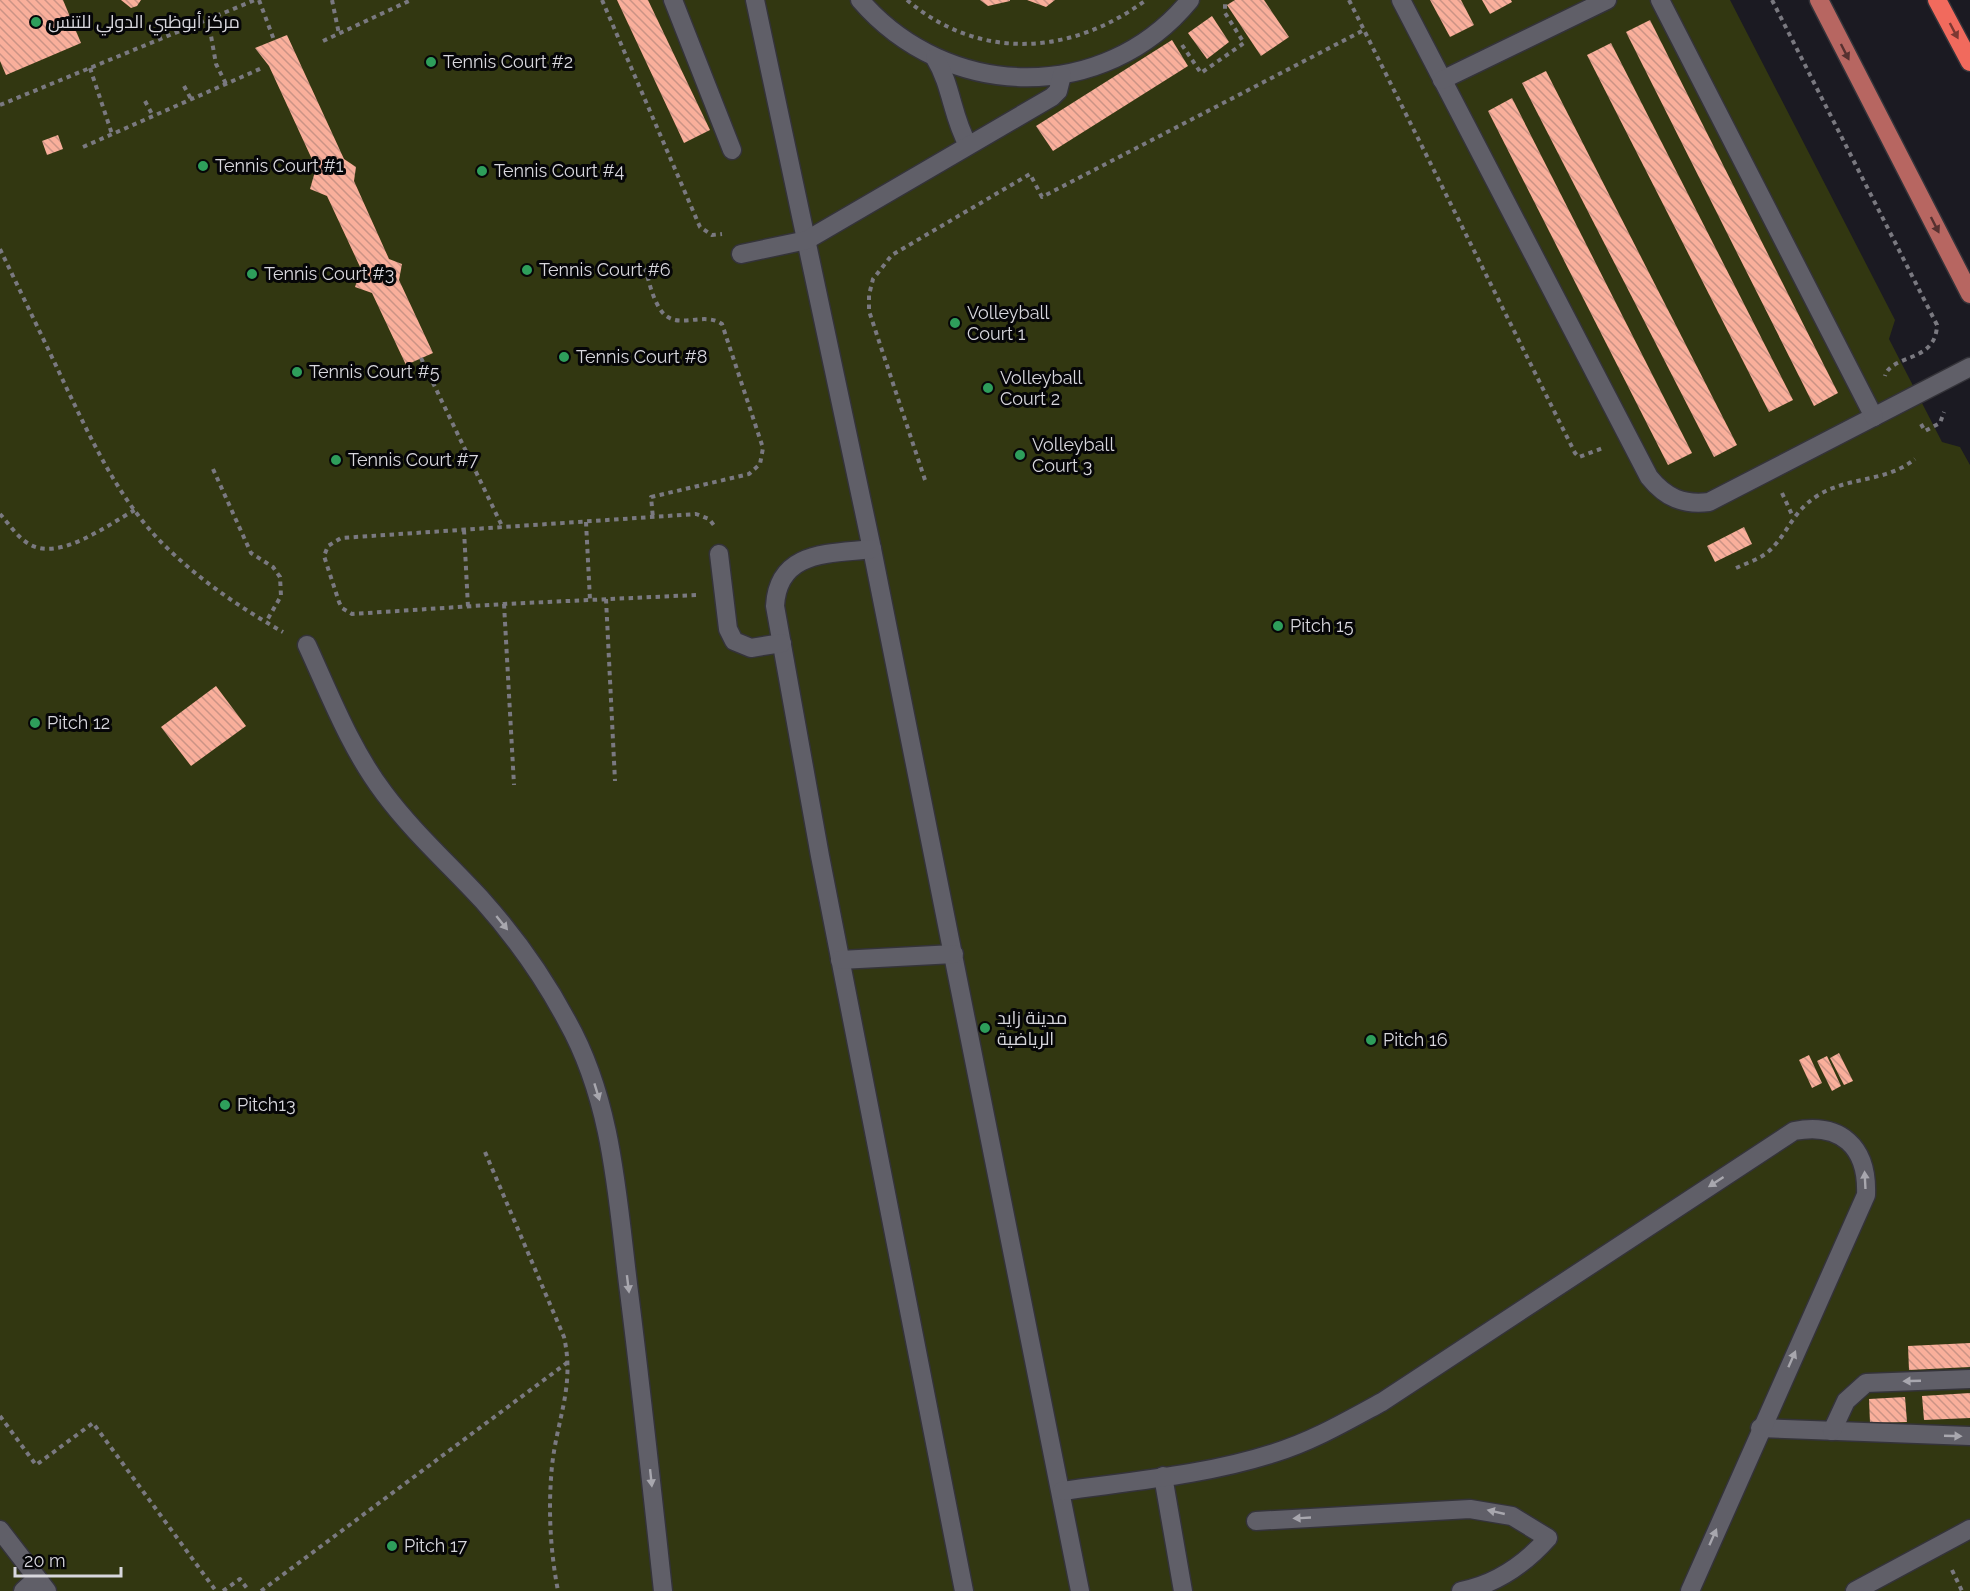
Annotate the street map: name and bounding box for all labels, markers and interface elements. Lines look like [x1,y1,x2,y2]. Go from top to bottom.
place label: مركز أبوظبي الدولي للتنس [48,11,240,36]
marker: مركز أبوظبي الدولي للتنس [29,15,43,29]
one-way arrow [1949,23,1959,40]
one-way arrow [1840,43,1850,61]
place label: Tennis Court #2 [443,51,573,72]
marker: Tennis Court #2 [424,55,438,69]
place label: Tennis Court #1 [215,155,344,176]
marker: Tennis Court #1 [196,159,210,173]
place label: Tennis Court #4 [494,160,624,181]
marker: Tennis Court #4 [475,164,489,178]
one-way arrow [1930,217,1939,234]
place label: Tennis Court #6 [539,259,671,280]
place label: Tennis Court #3 [264,263,394,284]
marker: Tennis Court #6 [520,263,534,277]
marker: Tennis Court #3 [245,267,259,281]
place label: Volleyball Court 1 [967,302,1049,344]
marker: Volleyball Court 1 [948,316,962,330]
place label: Tennis Court #8 [576,346,707,367]
marker: Tennis Court #8 [557,350,571,364]
place label: Tennis Court #5 [309,361,440,382]
marker: Tennis Court #5 [290,365,304,379]
place label: Volleyball Court 2 [1000,367,1082,409]
marker: Volleyball Court 2 [981,381,995,395]
place label: Volleyball Court 3 [1032,434,1114,476]
marker: Volleyball Court 3 [1013,448,1027,462]
place label: Tennis Court #7 [348,449,479,470]
marker: Tennis Court #7 [329,453,343,467]
place label: Pitch 15 [1290,615,1354,636]
marker: Pitch 15 [1271,619,1285,633]
place label: Pitch 12 [47,712,110,733]
marker: Pitch 12 [28,716,42,730]
one-way arrow [495,916,507,931]
place label: مدينة زايد الرياضية [997,1007,1067,1050]
marker: مدينة زايد الرياضية [978,1021,992,1035]
place label: Pitch 16 [1383,1029,1448,1050]
marker: Pitch 16 [1364,1033,1378,1047]
one-way arrow [593,1083,603,1101]
place label: Pitch13 [237,1094,296,1115]
marker: Pitch13 [218,1098,232,1112]
one-way arrow [1861,1170,1870,1189]
one-way arrow [1707,1176,1724,1187]
one-way arrow [624,1275,633,1294]
one-way arrow [1788,1351,1797,1368]
one-way arrow [1902,1377,1921,1386]
one-way arrow [1944,1431,1963,1440]
one-way arrow [646,1469,656,1488]
one-way arrow [1487,1507,1506,1517]
one-way arrow [1293,1514,1312,1523]
one-way arrow [1708,1528,1718,1546]
place label: Pitch 17 [404,1535,468,1556]
marker: Pitch 17 [385,1539,399,1553]
scale bar [15,1540,122,1578]
text: 20 m [24,1550,66,1571]

